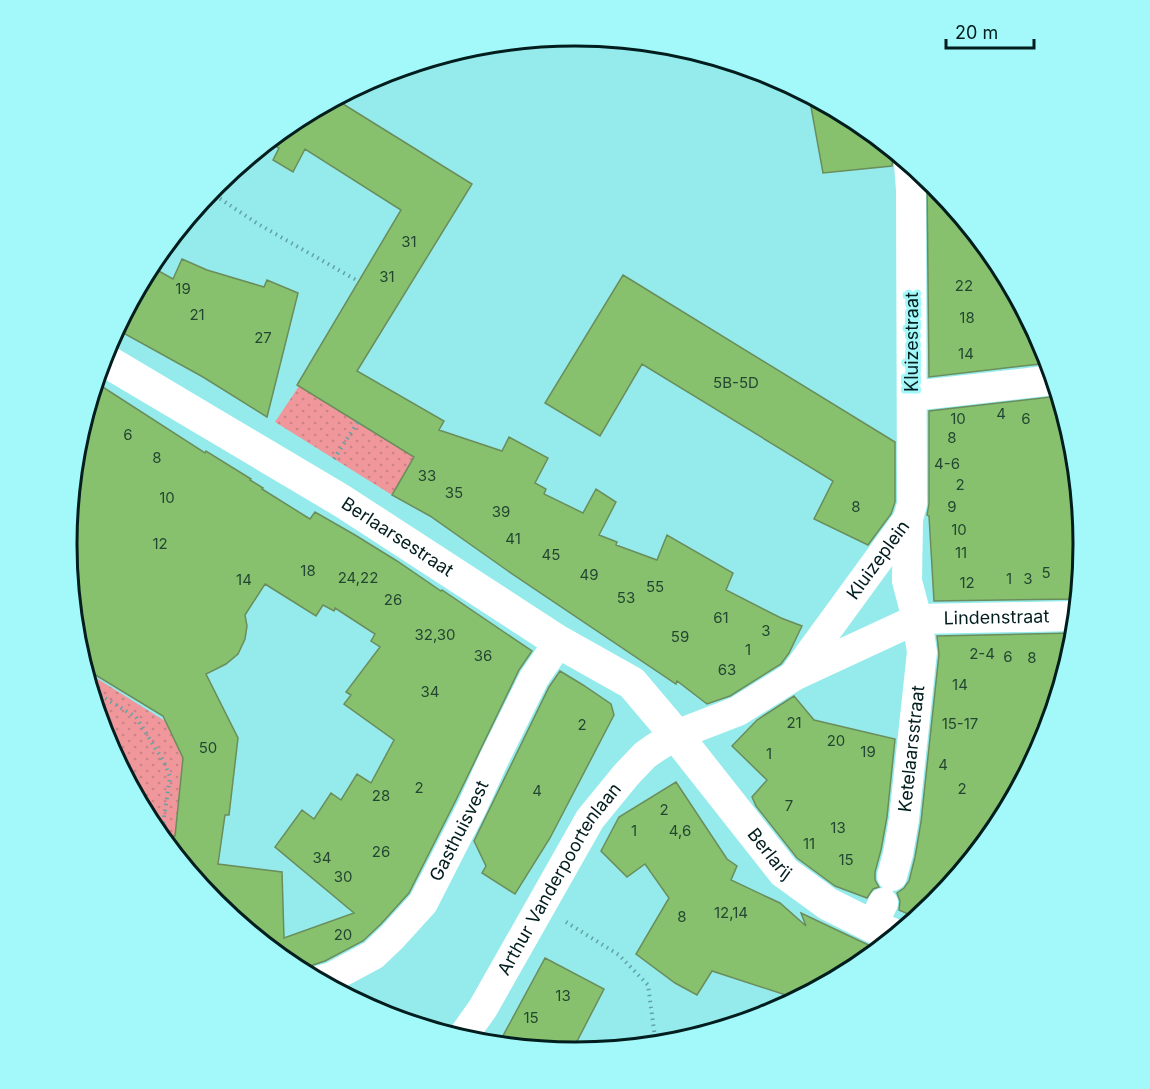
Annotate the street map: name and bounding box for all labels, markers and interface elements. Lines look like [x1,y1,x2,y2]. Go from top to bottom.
scale bar [946,12,1034,50]
text: 20 m [955,22,998,43]
house number: 31 [401,232,417,251]
house number: 31 [379,267,395,286]
house number: 22 [955,276,973,295]
house number: 19 [175,279,191,298]
street label: Kluizestraat [901,292,922,392]
house number: 21 [189,305,205,324]
house number: 18 [959,308,975,327]
house number: 27 [254,328,272,347]
house number: 14 [958,344,974,363]
house number: 5B-5D [713,373,759,392]
house number: 4 [996,404,1006,423]
house number: 10 [950,409,966,428]
house number: 6 [1021,409,1031,428]
house number: 6 [123,425,133,444]
house number: 8 [947,428,957,447]
house number: 8 [152,448,162,467]
house number: 4-6 [934,454,960,473]
house number: 33 [418,466,436,485]
house number: 2 [955,475,965,494]
house number: 35 [445,483,463,502]
house number: 10 [159,488,175,507]
street label: Berlaarsestraat [338,493,458,581]
house number: 8 [851,497,861,516]
house number: 9 [947,497,957,516]
house number: 39 [492,502,510,521]
street label: Kluizeplein [842,516,913,603]
house number: 10 [951,520,967,539]
house number: 41 [505,529,521,548]
house number: 12 [152,534,168,553]
house number: 11 [955,543,967,562]
house number: 45 [542,545,560,564]
house number: 18 [300,561,316,580]
house number: 5 [1041,563,1051,582]
house number: 49 [580,565,599,584]
house number: 24,22 [338,568,378,587]
house number: 1 [1006,569,1012,588]
house number: 3 [1023,569,1033,588]
house number: 14 [236,570,252,589]
house number: 12 [959,573,975,592]
house number: 55 [646,577,664,596]
house number: 53 [617,588,635,607]
house number: 26 [384,590,402,609]
street label: Lindenstraat [943,606,1049,628]
house number: 61 [713,608,729,627]
house number: 3 [761,621,771,640]
house number: 32,30 [414,625,456,644]
house number: 59 [671,627,689,646]
house number: 1 [745,640,751,659]
house number: 2-4 [969,644,995,663]
house number: 36 [474,646,492,665]
house number: 6 [1003,647,1013,666]
house number: 8 [1027,648,1037,667]
house number: 63 [718,660,736,679]
house number: 14 [952,675,968,694]
house number: 34 [421,682,439,701]
street label: Ketelaarsstraat [894,684,928,813]
house number: 21 [786,713,802,732]
house number: 15-17 [942,714,978,733]
house number: 2 [577,715,587,734]
house number: 20 [827,731,845,750]
house number: 50 [199,738,217,757]
house number: 19 [860,742,876,761]
house number: 1 [766,744,772,763]
house number: 4 [938,755,948,774]
street label: Gasthuisvest [425,777,493,885]
house number: 2 [414,778,424,797]
street label: Arthur Vanderpoortenlaan [493,778,625,979]
house number: 2 [957,779,967,798]
house number: 4 [532,781,542,800]
house number: 28 [372,786,390,805]
house number: 7 [785,796,793,815]
house number: 2 [659,800,669,819]
house number: 13 [830,818,846,837]
house number: 1 [631,821,637,840]
house number: 4,6 [669,821,691,840]
street label: Berlarij [743,824,796,884]
house number: 11 [803,834,815,853]
house number: 26 [372,842,390,861]
house number: 34 [313,848,331,867]
house number: 15 [838,850,854,869]
house number: 30 [334,867,352,886]
house number: 12,14 [714,903,748,922]
house number: 8 [677,907,687,926]
house number: 20 [334,925,352,944]
house number: 13 [555,986,571,1005]
house number: 15 [523,1008,539,1027]

